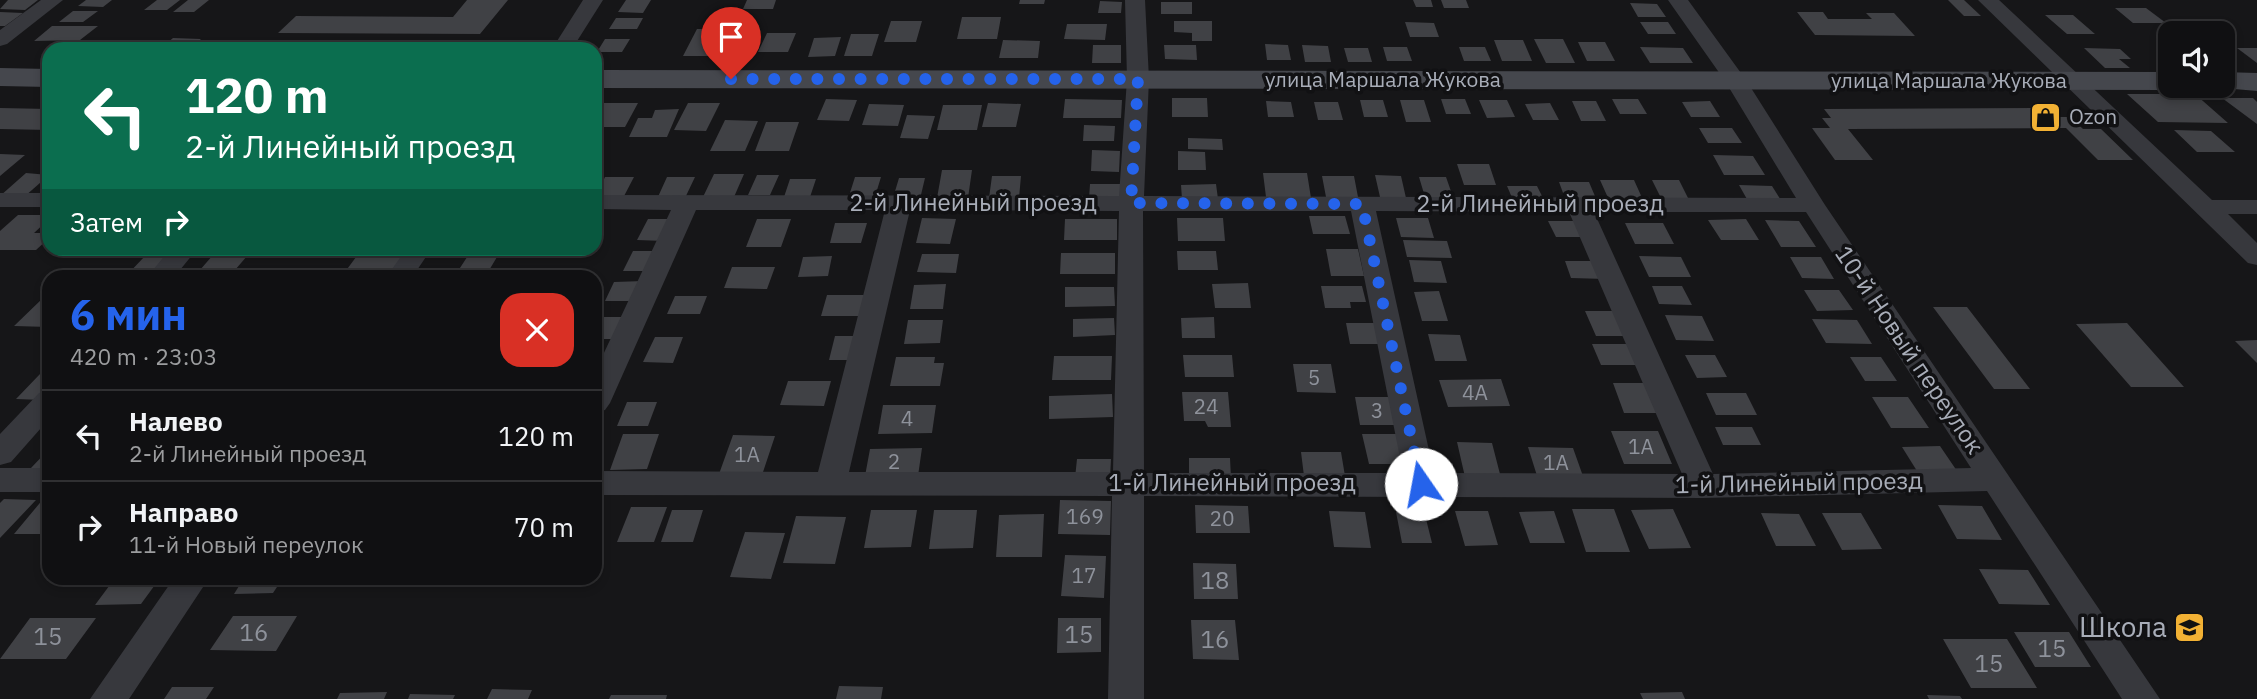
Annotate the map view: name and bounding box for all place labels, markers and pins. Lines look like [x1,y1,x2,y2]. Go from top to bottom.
pin [701,7,761,79]
shop icon: Ozon [2029,100,2063,134]
place label: Ozon [2069,102,2117,130]
place label: Школа [2079,608,2167,645]
school or university icon: Школа [2173,610,2207,644]

